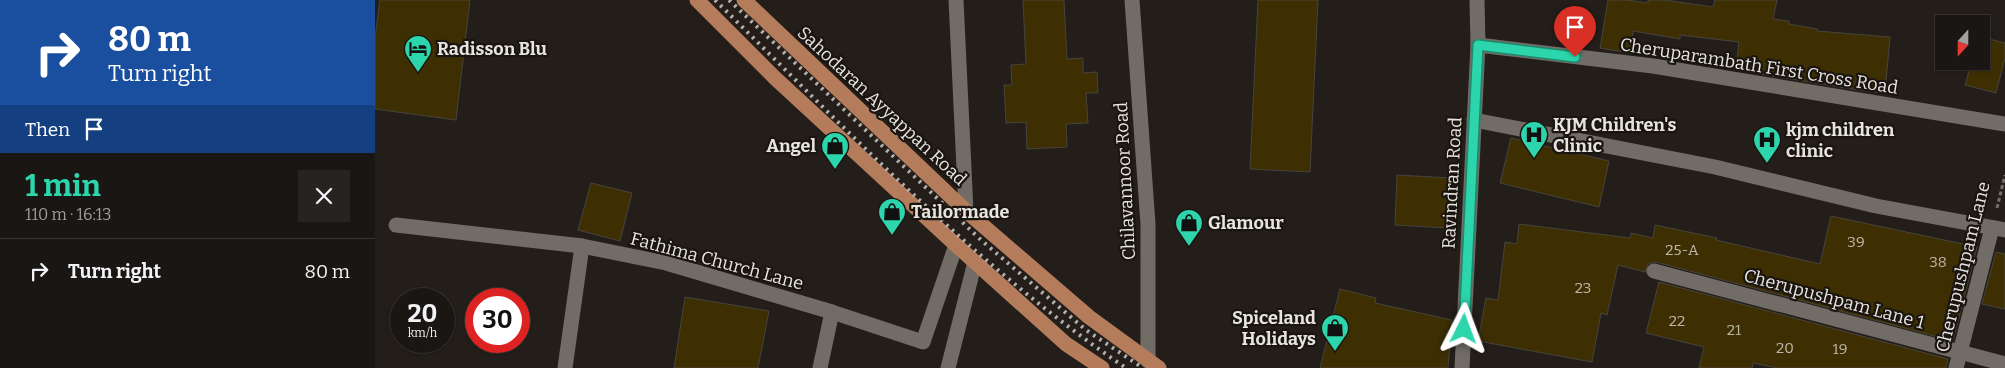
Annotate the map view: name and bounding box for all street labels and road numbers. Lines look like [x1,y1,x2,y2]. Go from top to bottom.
street label: Sahodaran Ayyappan Road [793,22,971,191]
street label: Cheruparambath First Cross Road [1618,33,1900,99]
street label: Chilavannoor Road [1110,101,1140,261]
street label: Ravindran Road [1438,116,1466,250]
street label: Cherupushpam Lane [1931,179,1995,355]
street label: Fathima Church Lane [628,227,806,295]
street label: Cherupushpam Lane 1 [1741,264,1927,334]

